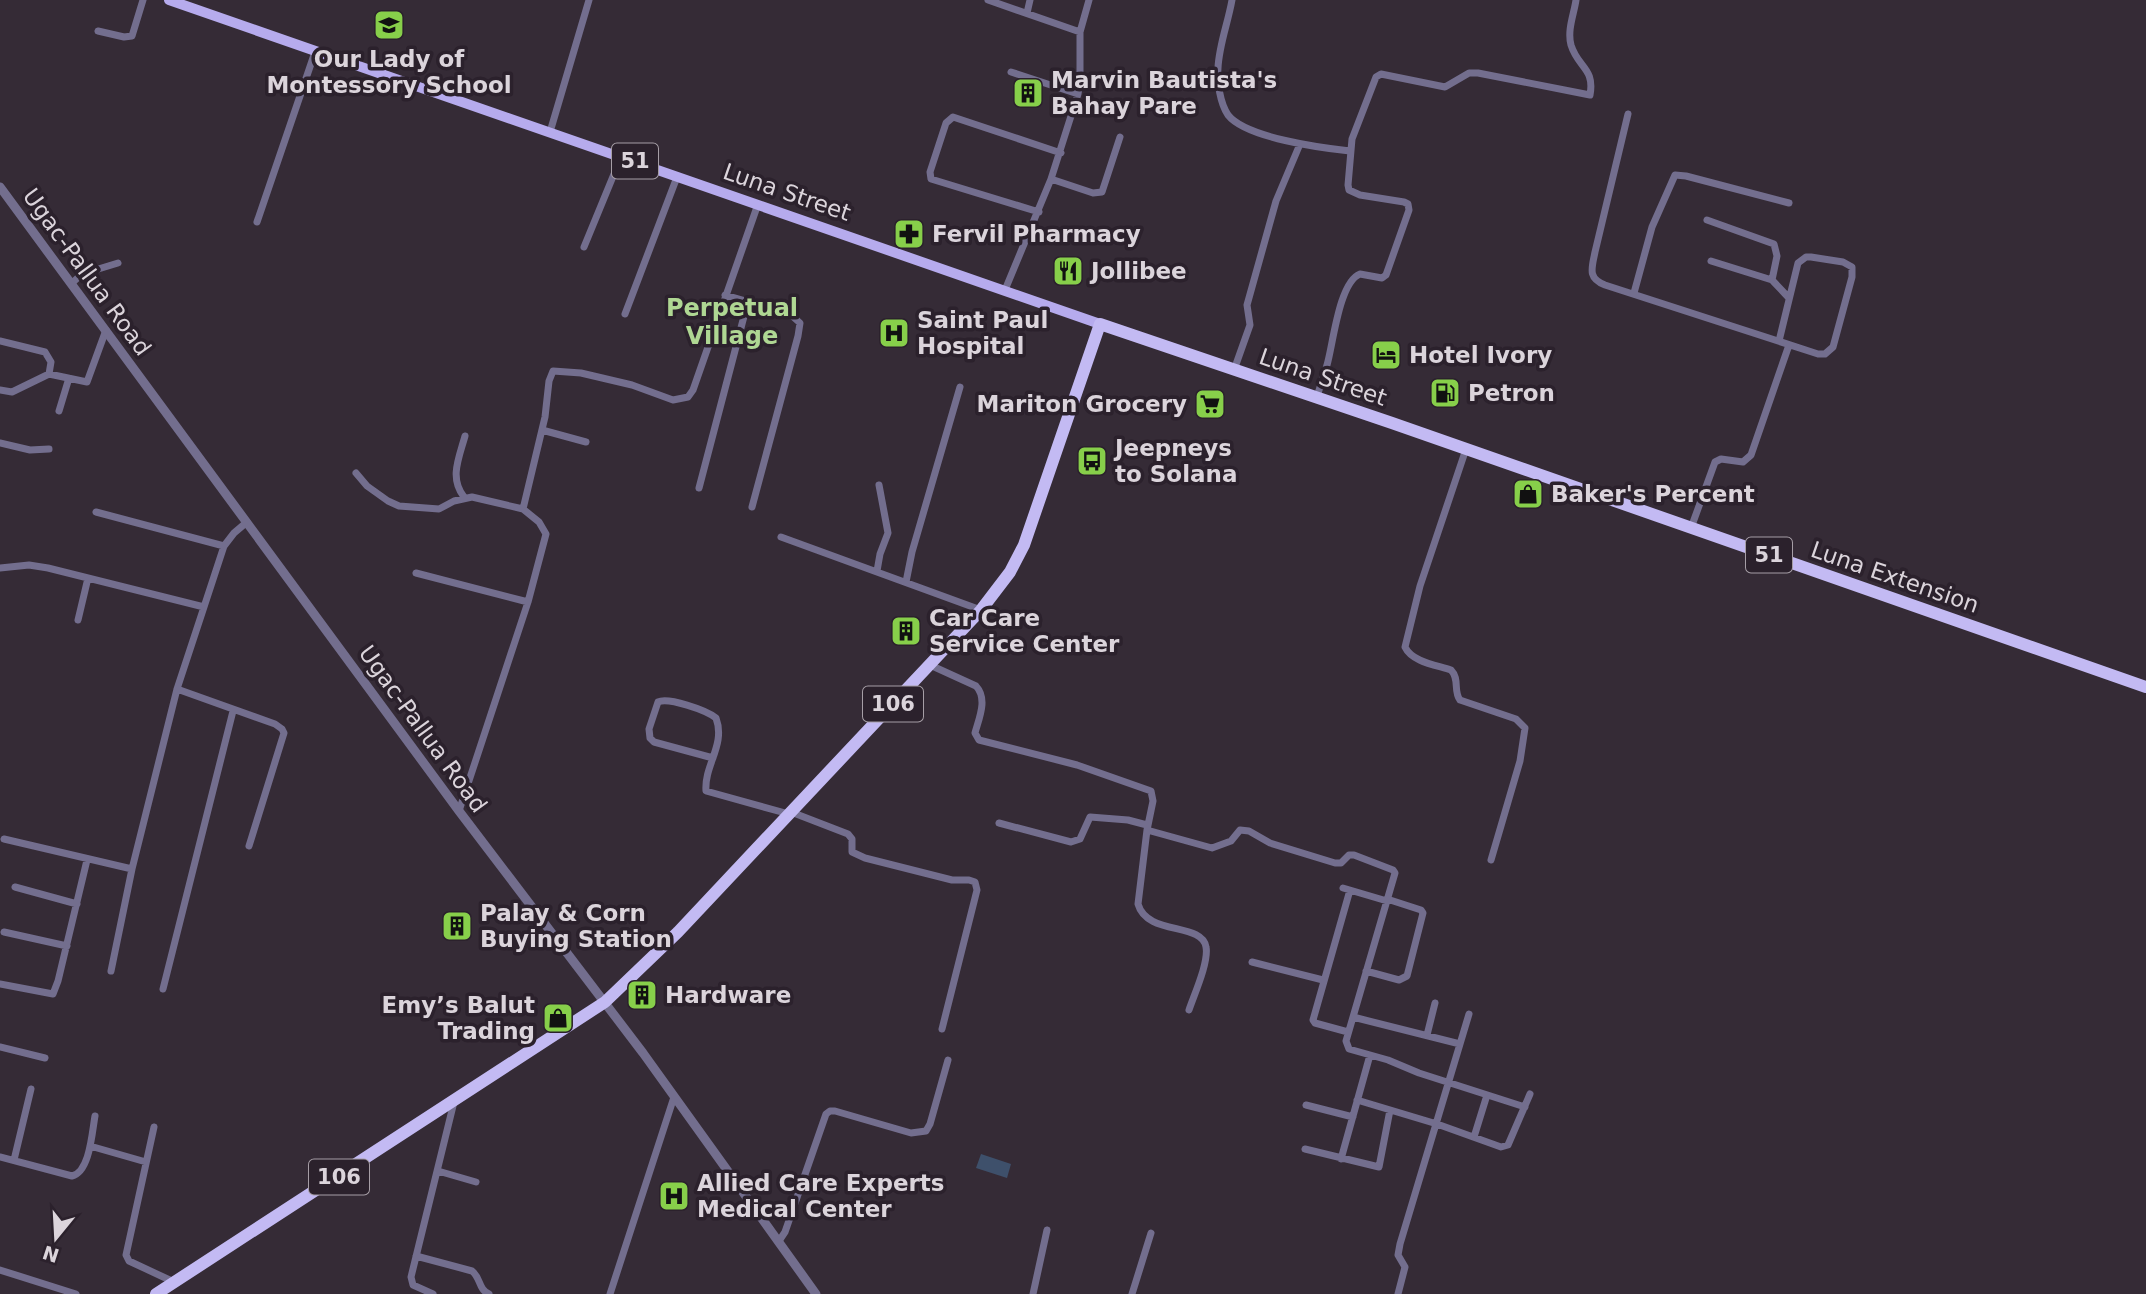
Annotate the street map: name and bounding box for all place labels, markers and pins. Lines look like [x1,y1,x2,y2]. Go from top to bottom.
school or university icon: Our Lady of Montessory School [372,8,406,42]
place label: Our Lady of Montessory School [266,46,512,98]
place label: Marvin Bautista's Bahay Pare [1051,67,1277,119]
building icon: Marvin Bautista's Bahay Pare [1011,76,1045,110]
pharmacy icon: Fervil Pharmacy [892,217,926,251]
place label: Fervil Pharmacy [932,221,1141,247]
restaurant icon: Jollibee [1051,254,1085,288]
place label: Jollibee [1089,258,1187,284]
place label: Saint Paul Hospital [917,307,1048,359]
hospital icon: Saint Paul Hospital [877,316,911,350]
hotel icon: Hotel Ivory [1369,338,1403,372]
place label: Hotel Ivory [1409,342,1552,368]
fuel station icon: Petron [1428,376,1462,410]
place label: Petron [1468,380,1555,406]
supermarket icon: Mariton Grocery [1193,387,1227,421]
place label: Mariton Grocery [977,391,1187,417]
place label: Jeepneys to Solana [1113,435,1237,487]
bus stop icon: Jeepneys to Solana [1075,444,1109,478]
shop icon: Baker's Percent [1511,477,1545,511]
place label: Baker's Percent [1551,481,1755,507]
place label: Car Care Service Center [929,605,1120,657]
building icon: Car Care Service Center [889,614,923,648]
place label: Palay & Corn Buying Station [480,900,672,952]
building icon: Palay & Corn Buying Station [440,909,474,943]
building icon: Hardware [625,978,659,1012]
place label: Hardware [665,982,791,1008]
place label: Emy’s Balut Trading [382,992,535,1044]
shop icon: Emy’s Balut Trading [541,1001,575,1035]
place label: Allied Care Experts Medical Center [697,1170,945,1222]
hospital icon: Allied Care Experts Medical Center [657,1179,691,1213]

